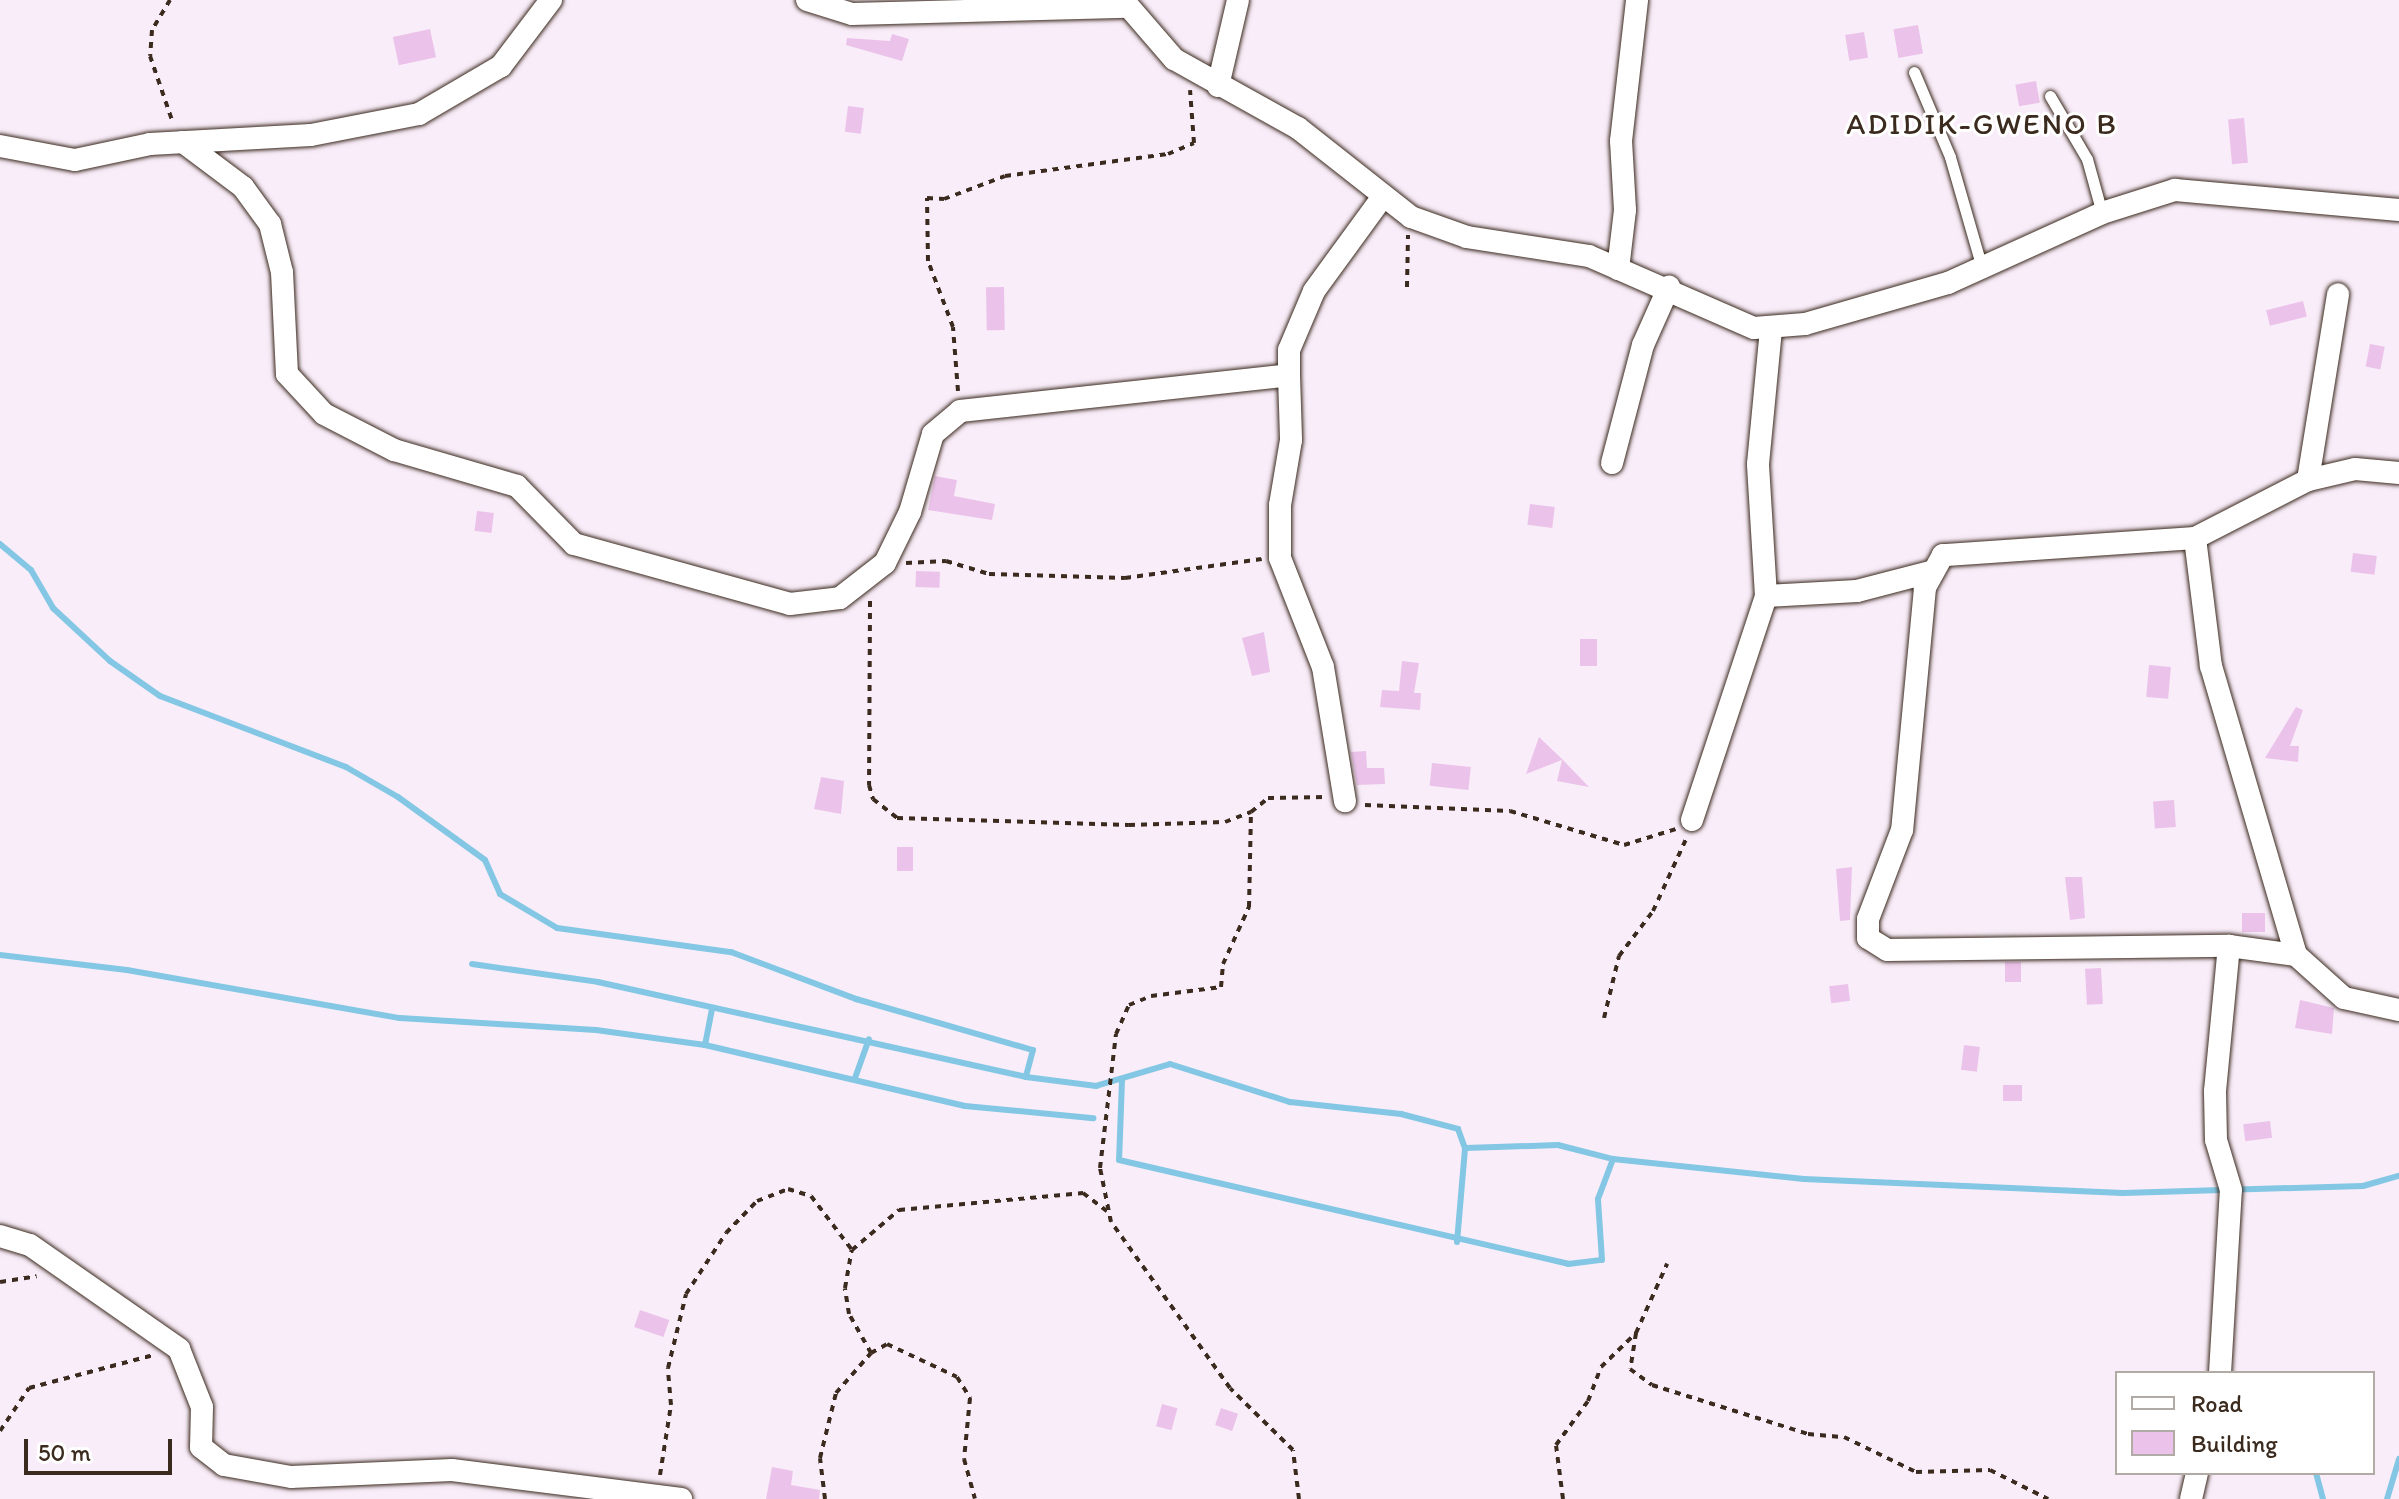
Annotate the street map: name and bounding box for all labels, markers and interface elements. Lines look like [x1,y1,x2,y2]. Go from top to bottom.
district label: ADIDIK-GWENO B [1848,106,2116,142]
legend [2115,1371,2375,1475]
text: Road [2191,1389,2243,1418]
scale bar [28,1423,176,1473]
text: Building [2191,1429,2278,1458]
text: 50 m [38,1438,91,1467]

